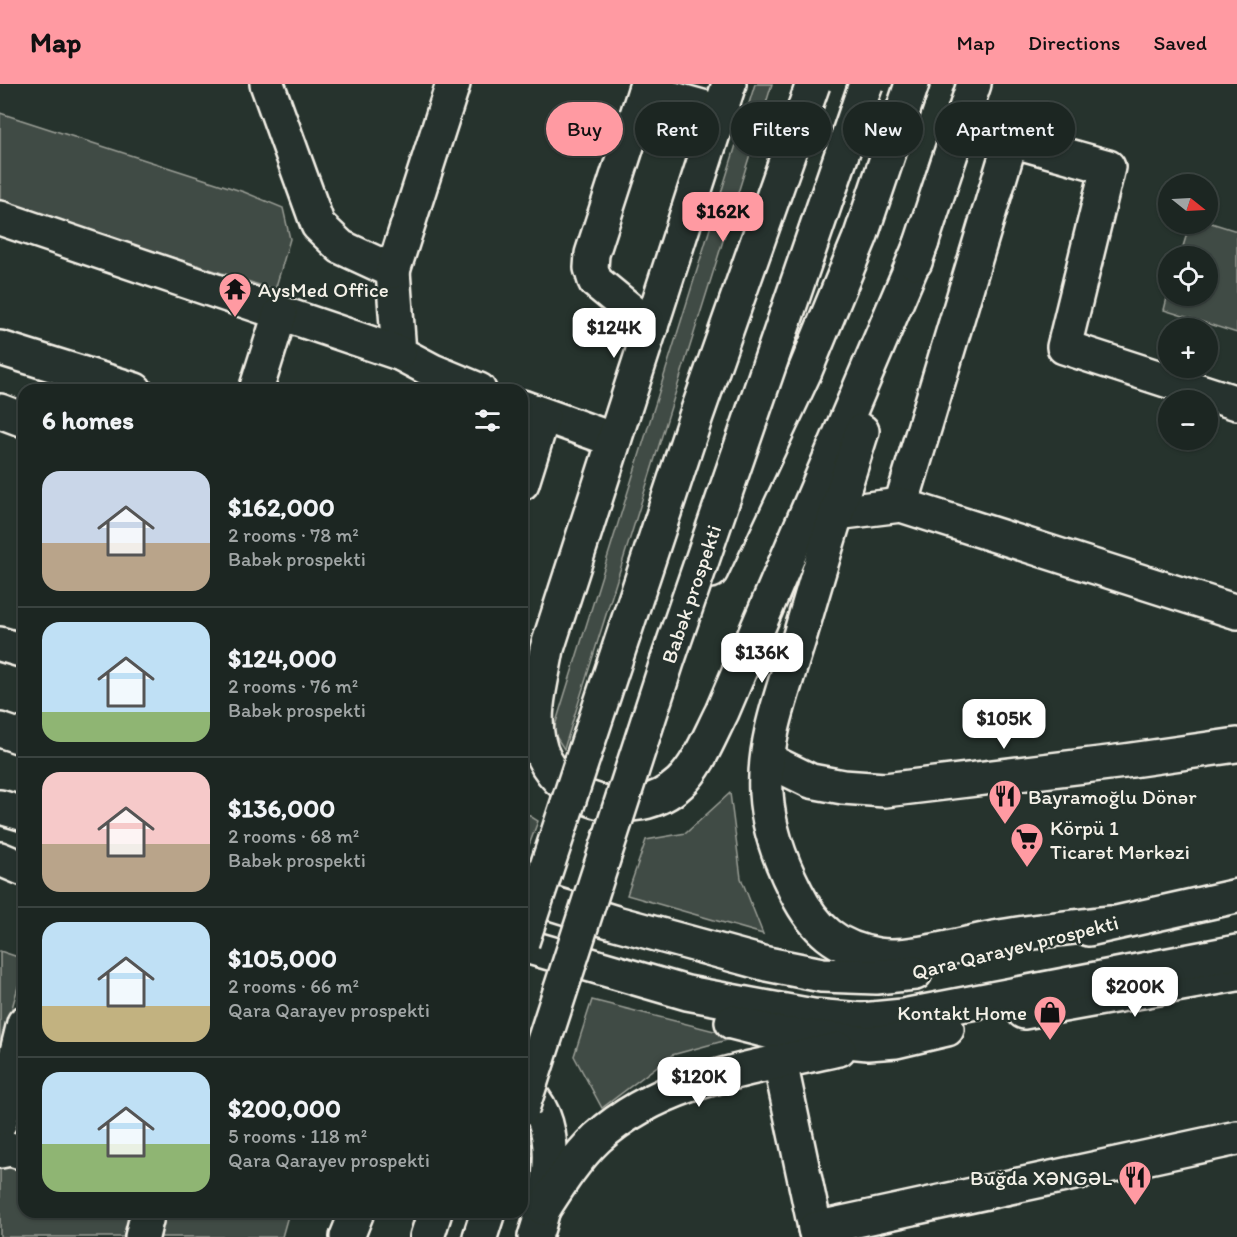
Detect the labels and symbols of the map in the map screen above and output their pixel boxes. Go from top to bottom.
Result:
north arrow [1158,174,1218,234]
pin: $162K [681,192,765,243]
temple icon: AysMed Office [217,271,253,318]
place label: AysMed Office [258,277,389,302]
pin: $124K [572,308,656,359]
street label: Babək prospekti [655,521,726,666]
pin: $136K [720,633,804,684]
pin: $105K [962,699,1046,750]
restaurant icon: Bayramoğlu Dönər [987,778,1023,825]
place label: Bayramoğlu Dönər [1028,784,1197,809]
place label: Körpü 1 Ticarət Mərkəzi [1050,815,1190,864]
supermarket icon: Körpü 1 Ticarət Mərkəzi [1009,821,1045,868]
street label: Qara Qarayev prospekti [909,909,1121,985]
pin: $200K [1093,967,1177,1018]
shop icon: Kontakt Home [1032,994,1068,1041]
place label: Kontakt Home [897,1000,1027,1025]
pin: $120K [657,1057,741,1108]
restaurant icon: Buğda XƏNGƏL [1117,1159,1153,1206]
place label: Buğda XƏNGƏL [970,1165,1112,1190]

